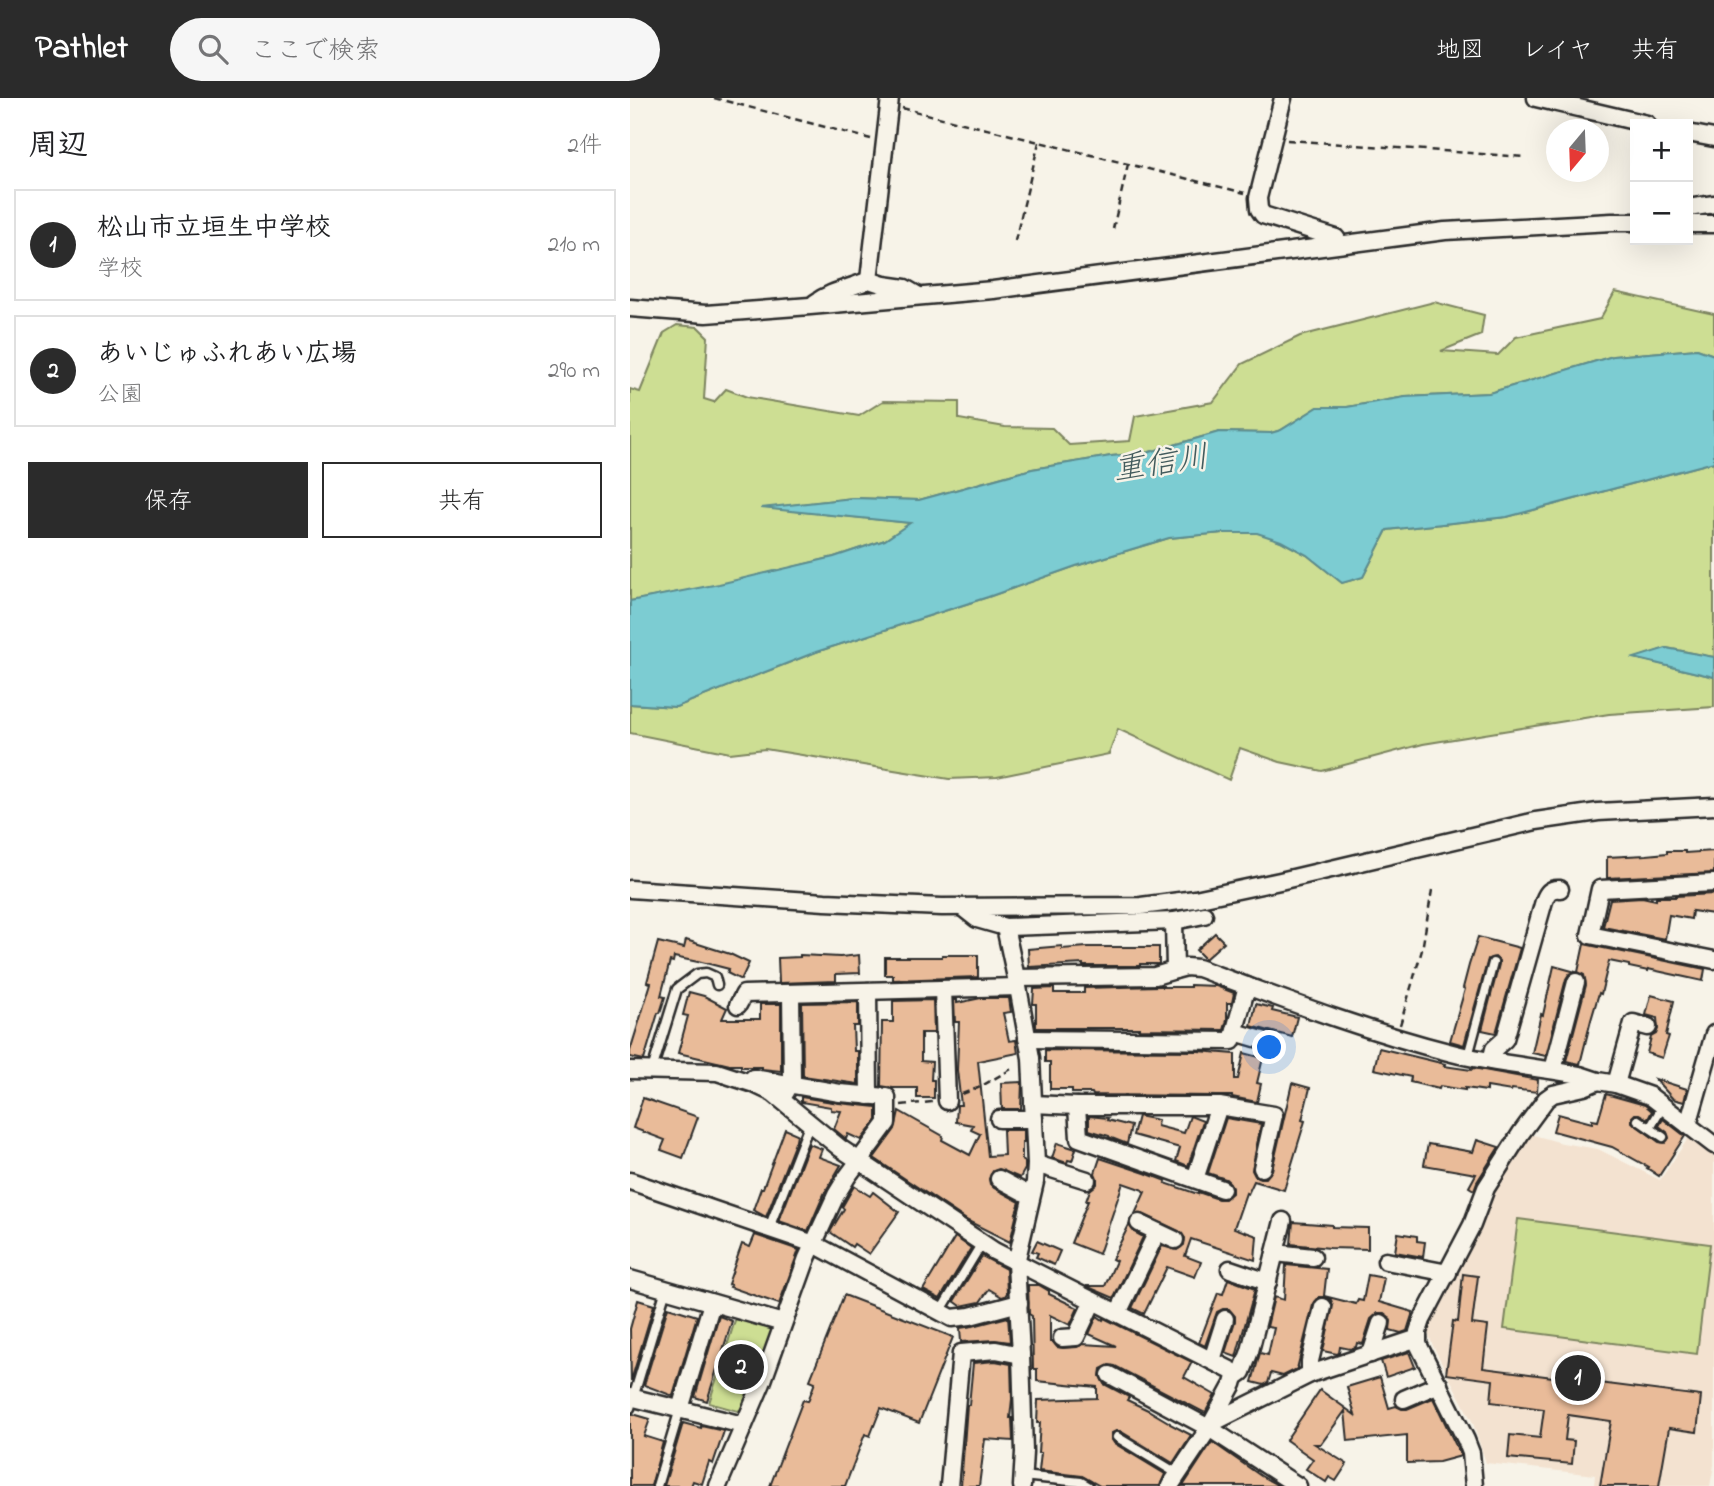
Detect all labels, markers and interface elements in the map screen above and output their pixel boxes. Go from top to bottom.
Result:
search box [170,18,660,81]
text: Pathlet [35,25,128,73]
icon: search [194,30,232,68]
text: ここで検索 [250,33,380,71]
text: 地図 [1436,34,1484,69]
text: レイヤ [1522,34,1593,69]
text: 共有 [1631,34,1679,69]
north arrow [1546,119,1609,182]
map controls [1630,119,1693,245]
button: + [1630,119,1693,182]
text: 周辺 [28,125,88,169]
text: 2件 [568,130,602,163]
button: − [1630,182,1693,245]
text: 松山市立垣生中学校 [97,210,331,248]
text: 1 [49,229,57,262]
text: 210 m [548,229,600,262]
text: 学校 [97,253,143,286]
text: あいじゅふれあい広場 [97,336,357,374]
text: 2 [47,355,59,388]
text: 290 m [548,355,600,388]
text: 公園 [97,379,143,412]
water label: 重信川 [1110,435,1212,495]
button: 保存 [28,462,308,538]
button: 共有 [322,462,602,538]
your location [1252,1030,1286,1064]
pin: 2 [718,1341,764,1393]
pin: 1 [1555,1352,1601,1404]

